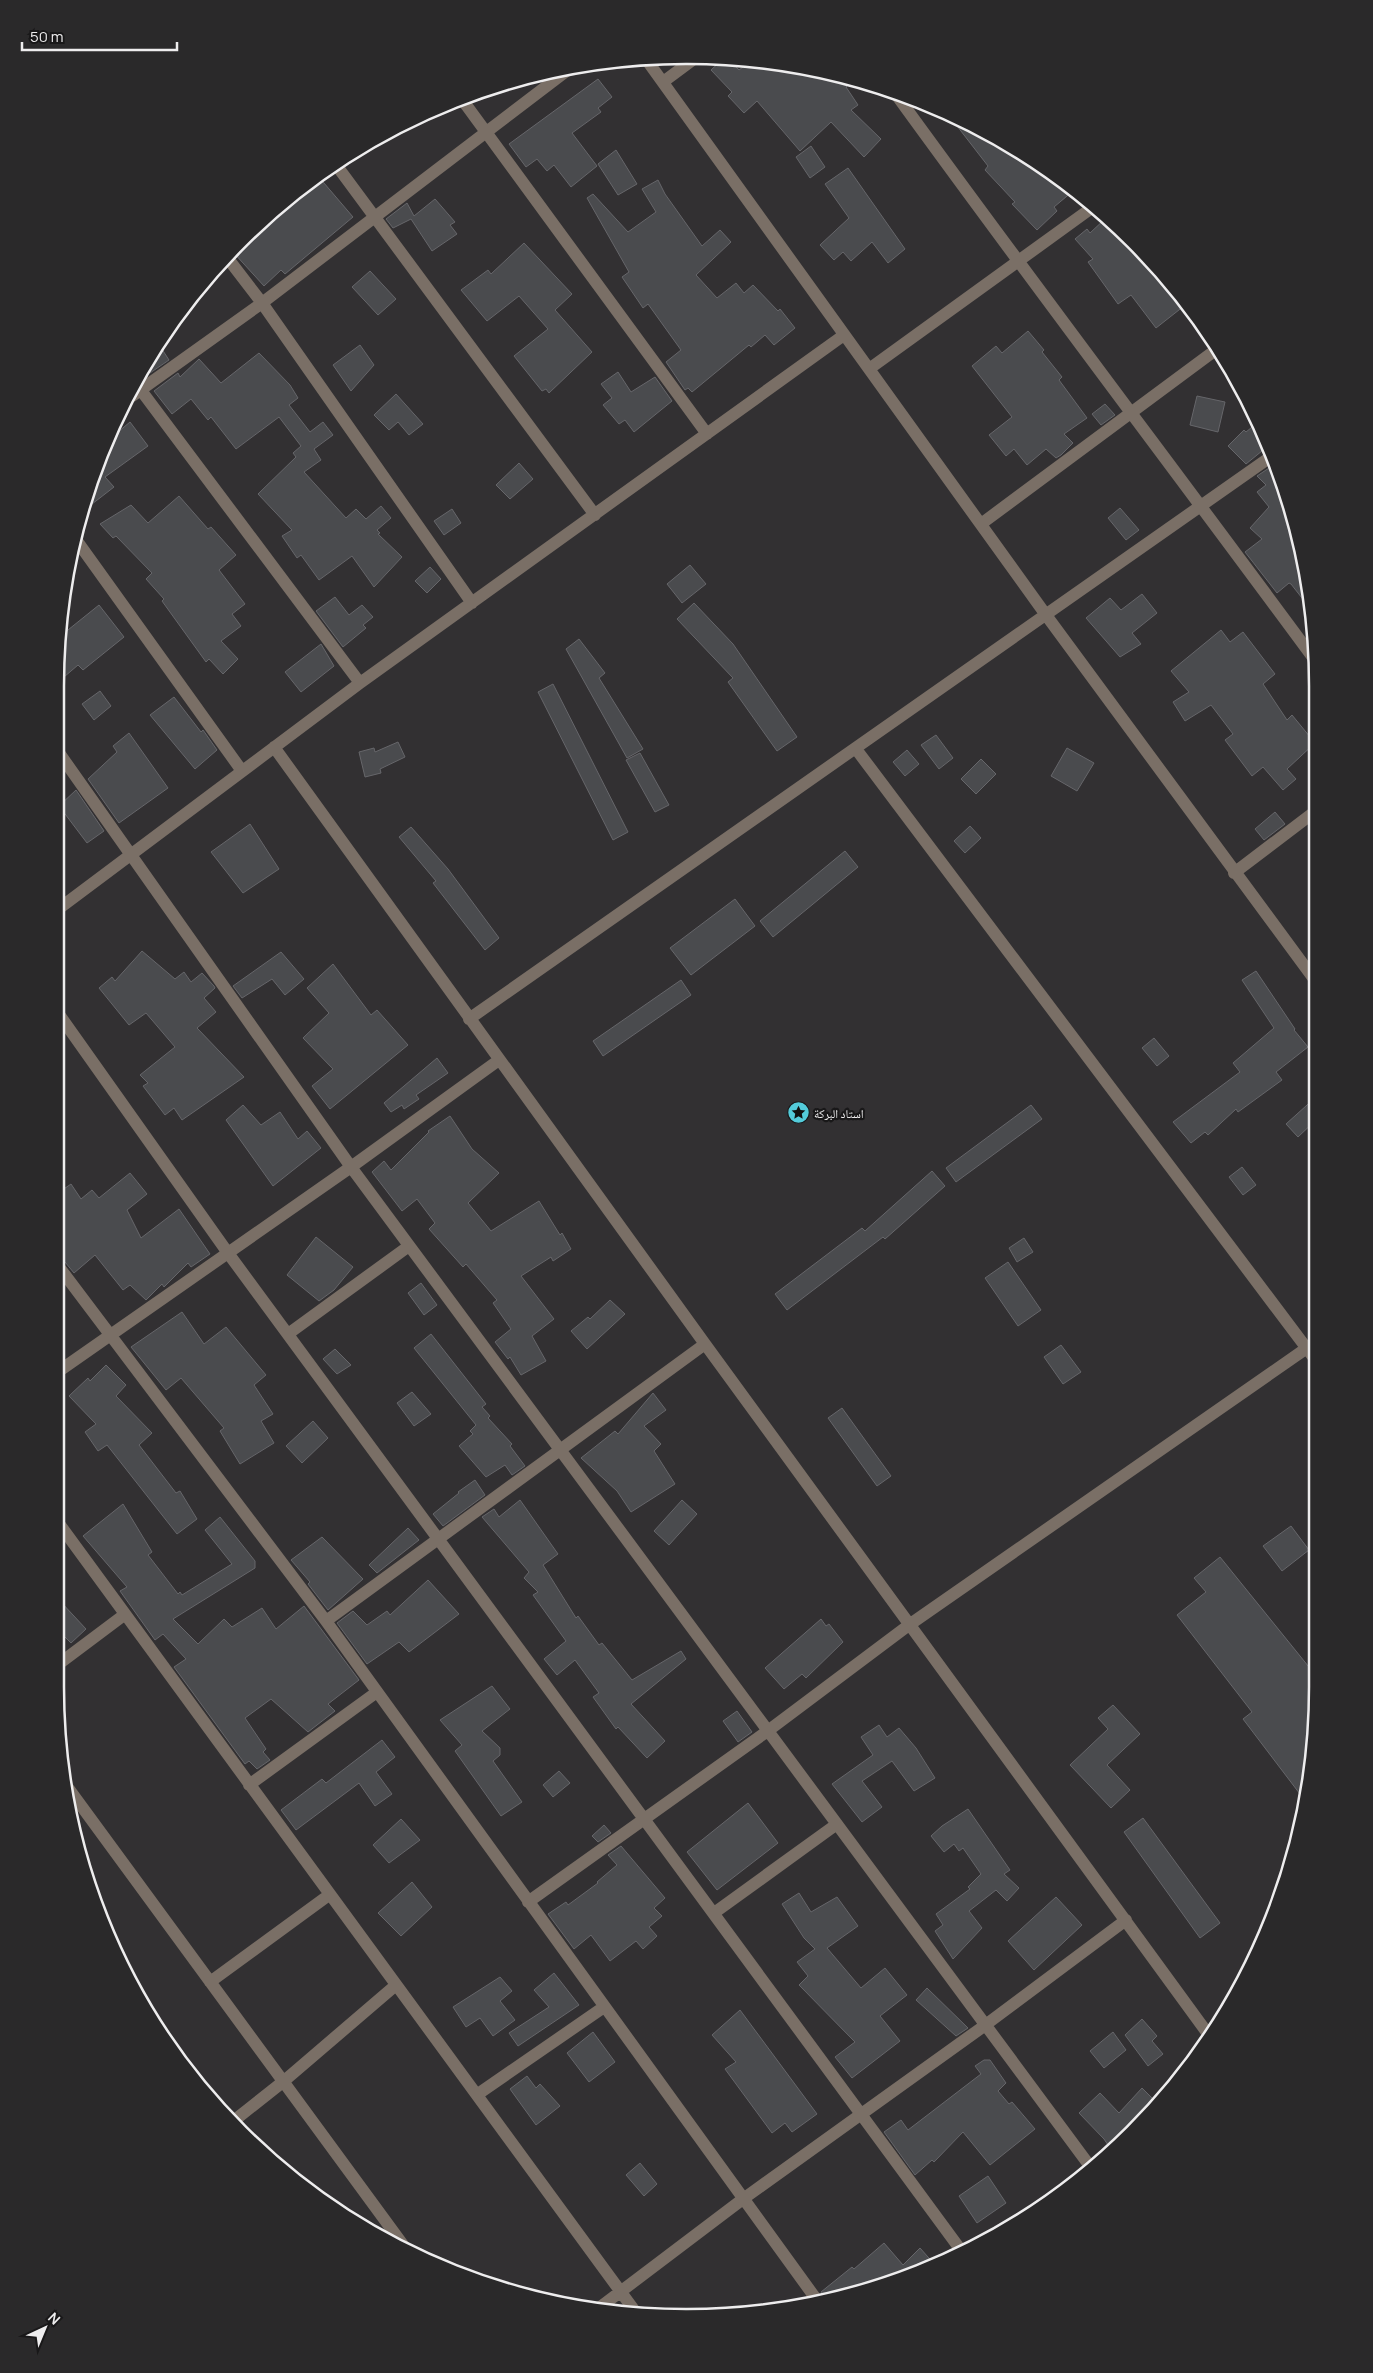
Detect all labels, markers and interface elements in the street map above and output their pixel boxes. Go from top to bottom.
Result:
scale bar [22,20,178,52]
text: 50 m [30,26,64,47]
place icon: استاد البركة [786,1101,810,1125]
place label: استاد البركة [814,1105,864,1122]
north arrow [20,2303,70,2353]
text: N [44,2308,65,2329]

